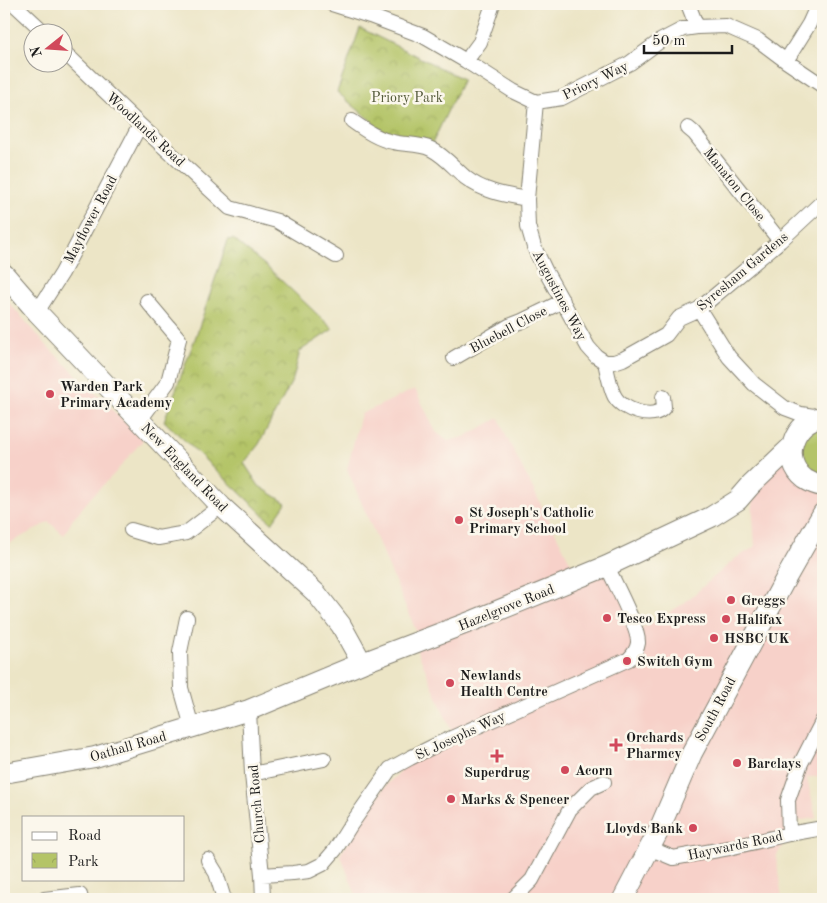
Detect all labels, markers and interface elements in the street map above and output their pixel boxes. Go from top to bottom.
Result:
north arrow [22,22,72,72]
scale bar [644,22,732,54]
text: 50 m [652,34,686,49]
text: N [28,44,45,59]
street label: Priory Way [560,59,631,103]
street label: Woodlands Road [103,90,187,169]
park label: Priory Park [371,91,443,105]
street label: Manaton Close [701,146,768,224]
street label: Mayflower Road [62,173,120,266]
street label: Syresham Gardens [694,230,791,314]
street label: Augustines Way [529,248,589,343]
street label: Bluebell Close [468,304,549,356]
place label: Warden Park Primary Academy [60,380,172,410]
marker: Warden Park Primary Academy [44,388,56,400]
street label: New England Road [138,421,230,515]
place label: St Joseph's Catholic Primary School [469,506,594,536]
marker: St Joseph's Catholic Primary School [453,514,465,526]
street label: Hazelgrove Road [456,582,556,634]
marker: Greggs [725,594,737,606]
place label: Greggs [741,594,785,608]
marker: Tesco Express [601,612,613,624]
place label: Tesco Express [617,612,706,626]
marker: Halifax [720,613,732,625]
place label: Halifax [736,613,782,627]
marker: HSBC UK [708,632,720,644]
place label: HSBC UK [724,632,789,646]
marker: Switch Gym [621,655,633,667]
place label: Switch Gym [637,655,713,669]
place label: Newlands Health Centre [460,669,548,699]
street label: South Road [693,675,739,744]
marker: Newlands Health Centre [444,677,456,689]
street label: St Josephs Way [413,709,508,763]
street label: Oathall Road [88,729,168,765]
place label: Orchards Pharmcy [626,731,683,761]
marker: Orchards Pharmcy [610,739,622,751]
marker: Superdrug [491,750,503,762]
marker: Barclays [731,757,743,769]
place label: Barclays [747,757,801,771]
street label: Church Road [247,764,267,844]
marker: Acorn [559,764,571,776]
place label: Acorn [575,764,613,778]
place label: Superdrug [464,766,530,780]
marker: Marks & Spencer [445,793,457,805]
place label: Marks & Spencer [461,793,569,807]
legend [22,816,185,880]
place label: Lloyds Bank [605,822,683,836]
marker: Lloyds Bank [687,822,699,834]
text: Road [68,829,102,844]
street label: Haywards Road [686,829,784,863]
text: Park [68,855,99,870]

